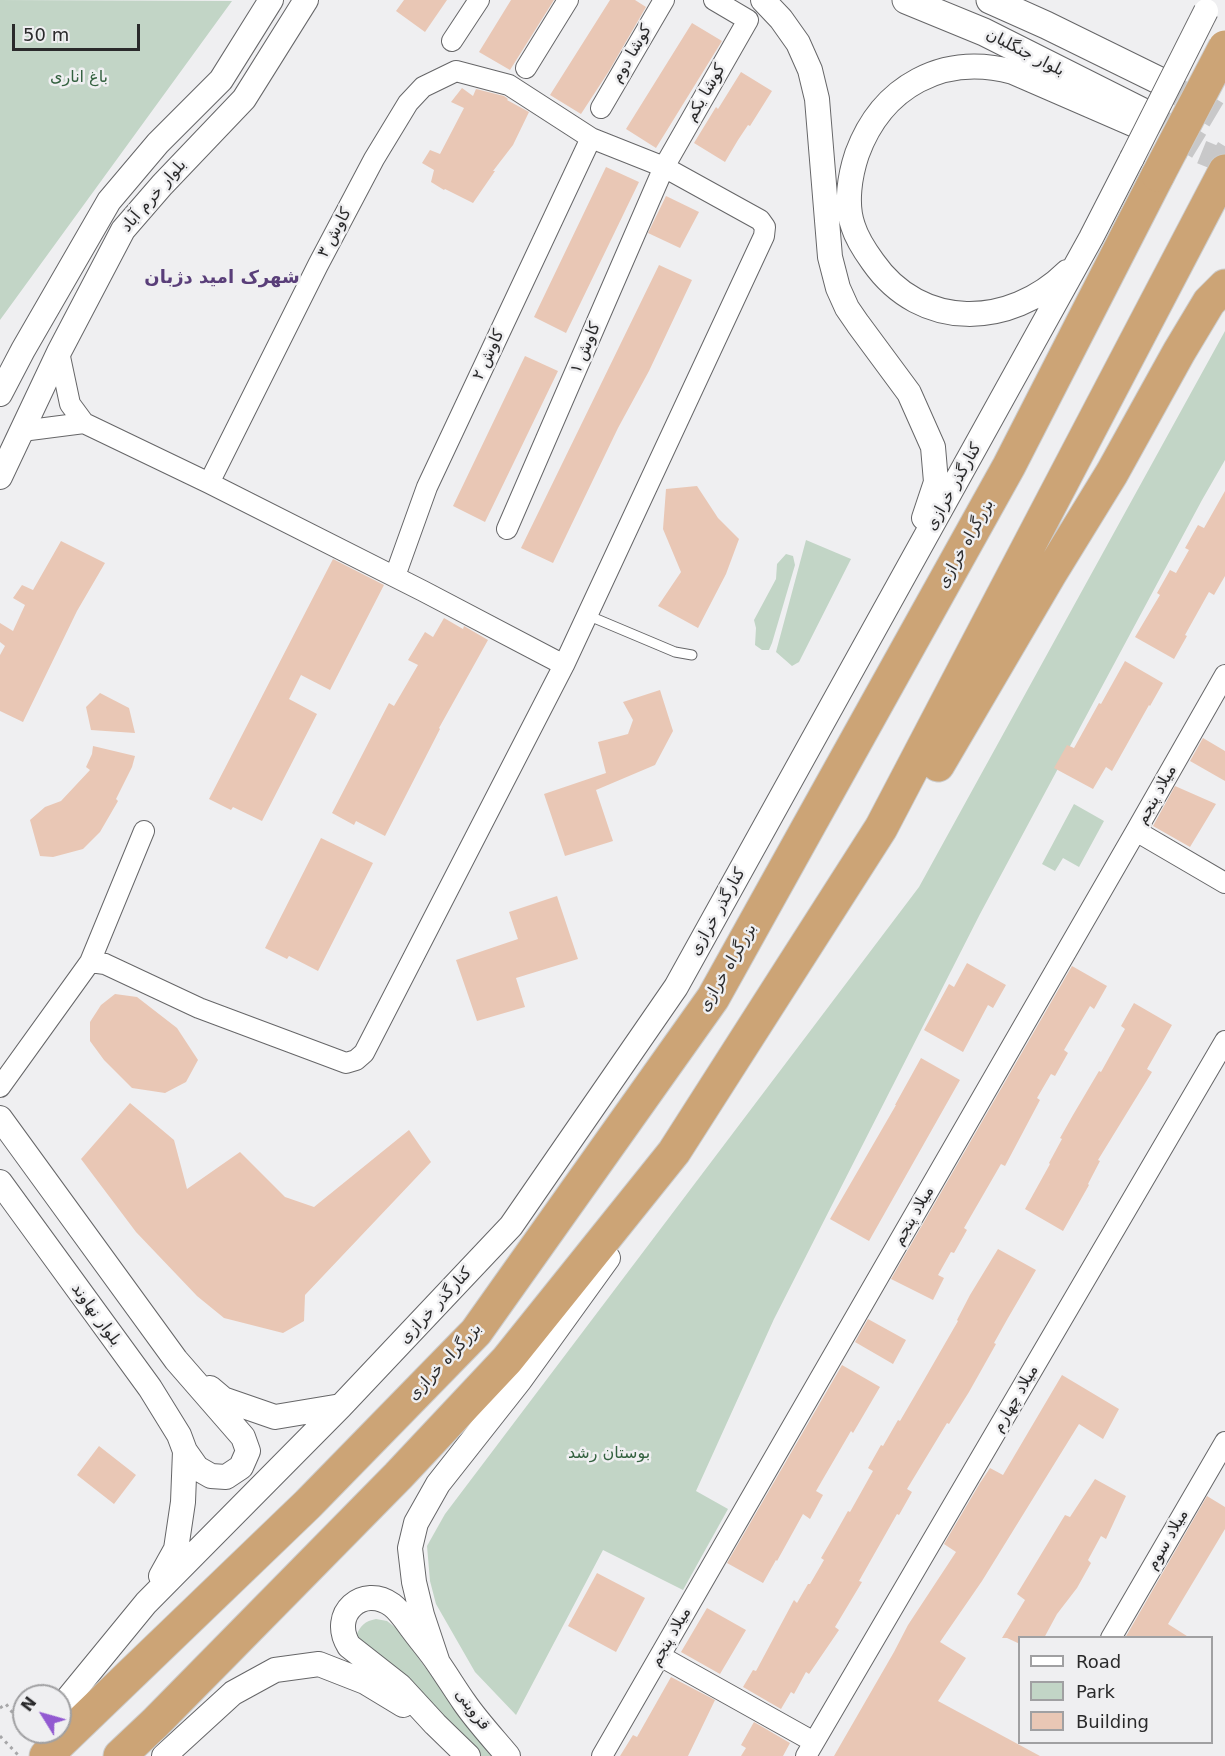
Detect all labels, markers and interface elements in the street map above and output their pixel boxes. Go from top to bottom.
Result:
scale bar [15,12,142,50]
street label: کوشا دوم [608,21,656,87]
text: 50 m [23,24,69,45]
street label: بلوار جنگلبان [983,25,1067,81]
street label: کوشا یکم [682,61,730,125]
park label: باغ اناری [50,68,108,88]
street label: بلوار خرم آباد [117,156,191,236]
street label: کاوش ۳ [314,205,356,261]
district label: شهرک امید دژبان [144,267,300,289]
street label: کاوش ۱ [567,320,605,376]
street label: کاوش ۲ [469,327,509,383]
street label: کنارگذر خرازی [922,440,986,534]
street label: بزرگراه خرازی [934,496,998,592]
street label: میلاد پنجم [1133,762,1181,828]
street label: کنارگذر خرازی [686,865,750,959]
street label: بزرگراه خرازی [695,920,761,1016]
street label: میلاد پنجم [889,1183,939,1249]
street label: کنارگذر خرازی [396,1264,476,1348]
street label: بلوار نهاوند [67,1280,125,1350]
street label: بزرگراه خرازی [404,1319,486,1405]
street label: میلاد چهارم [989,1362,1043,1436]
park label: بوستان رشد [568,1444,650,1464]
street label: میلاد سوم [1143,1506,1193,1574]
street label: میلاد پنجم [646,1604,696,1670]
legend [1018,1636,1213,1744]
text: Road [1076,1651,1121,1672]
text: Park [1076,1681,1115,1702]
north arrow [12,1684,72,1744]
street label: قزوینی [450,1686,494,1734]
text: N [17,1693,40,1715]
text: Building [1076,1711,1149,1732]

